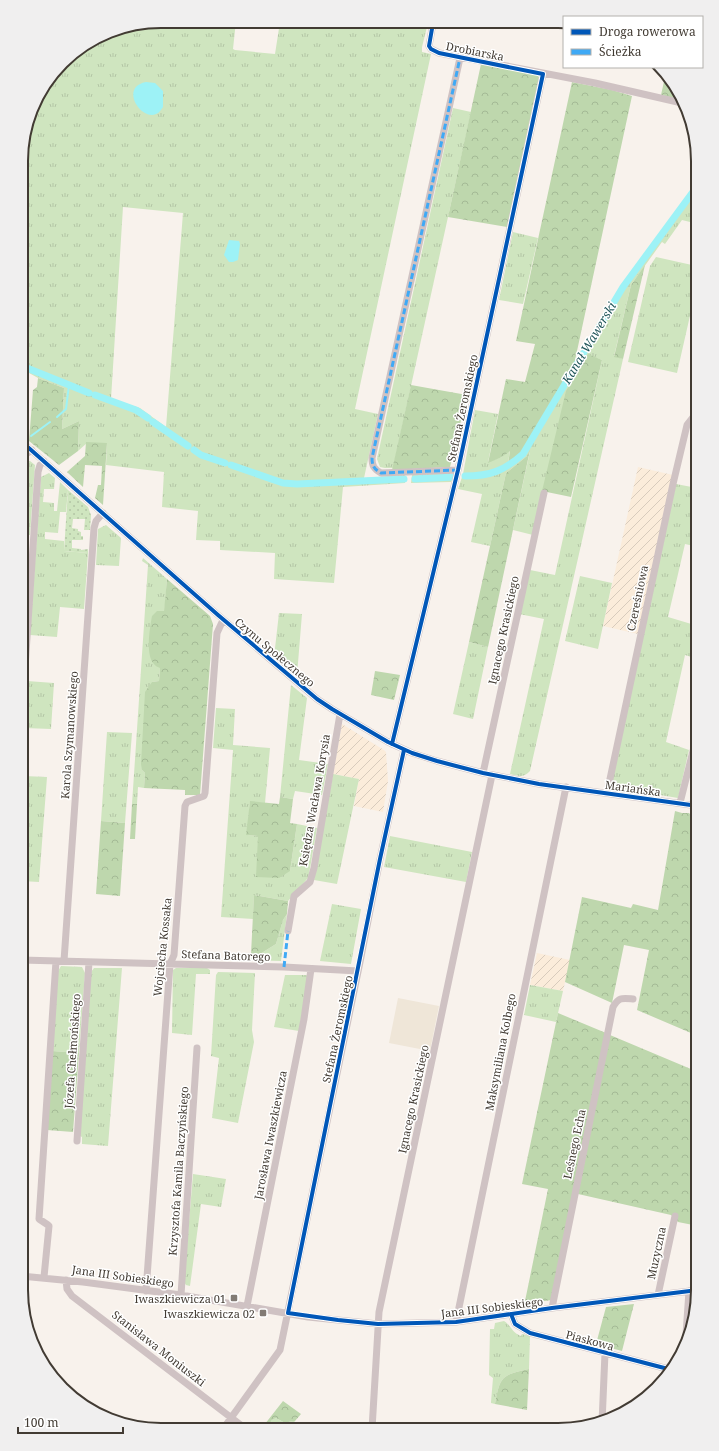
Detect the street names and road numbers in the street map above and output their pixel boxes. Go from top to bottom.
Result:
street label: Drobiarska [445,38,505,64]
street label: Stefana Żeromskiego [443,353,481,463]
street label: Czereśniowa [623,564,651,632]
street label: Ignacego Krasickiego [484,574,522,686]
street label: Czynu Społecznego [232,614,318,690]
street label: Karola Szymanowskiego [57,670,81,800]
street label: Księdza Wacława Korysia [295,733,333,867]
street label: Mariańska [604,777,662,799]
street label: Wojciecha Kossaka [149,897,175,997]
street label: Stefana Batorego [181,946,271,964]
street label: Stefana Żeromskiego [318,974,356,1084]
street label: Maksymiliana Kolbego [481,992,519,1112]
street label: Józefa Chełmońskiego [60,993,83,1110]
street label: Ignacego Krasickiego [394,1043,432,1155]
street label: Jarosława Iwaszkiewicza [250,1069,290,1202]
street label: Krzysztofa Kamila Baczyńskiego [165,1086,191,1256]
street label: Leśnego Echa [559,1108,589,1180]
street label: Muzyczna [643,1225,669,1281]
street label: Jana III Sobieskiego [70,1261,175,1291]
street label: Jana III Sobieskiego [439,1293,544,1321]
street label: Stanisława Moniuszki [109,1307,209,1390]
street label: Piaskowa [564,1326,616,1354]

